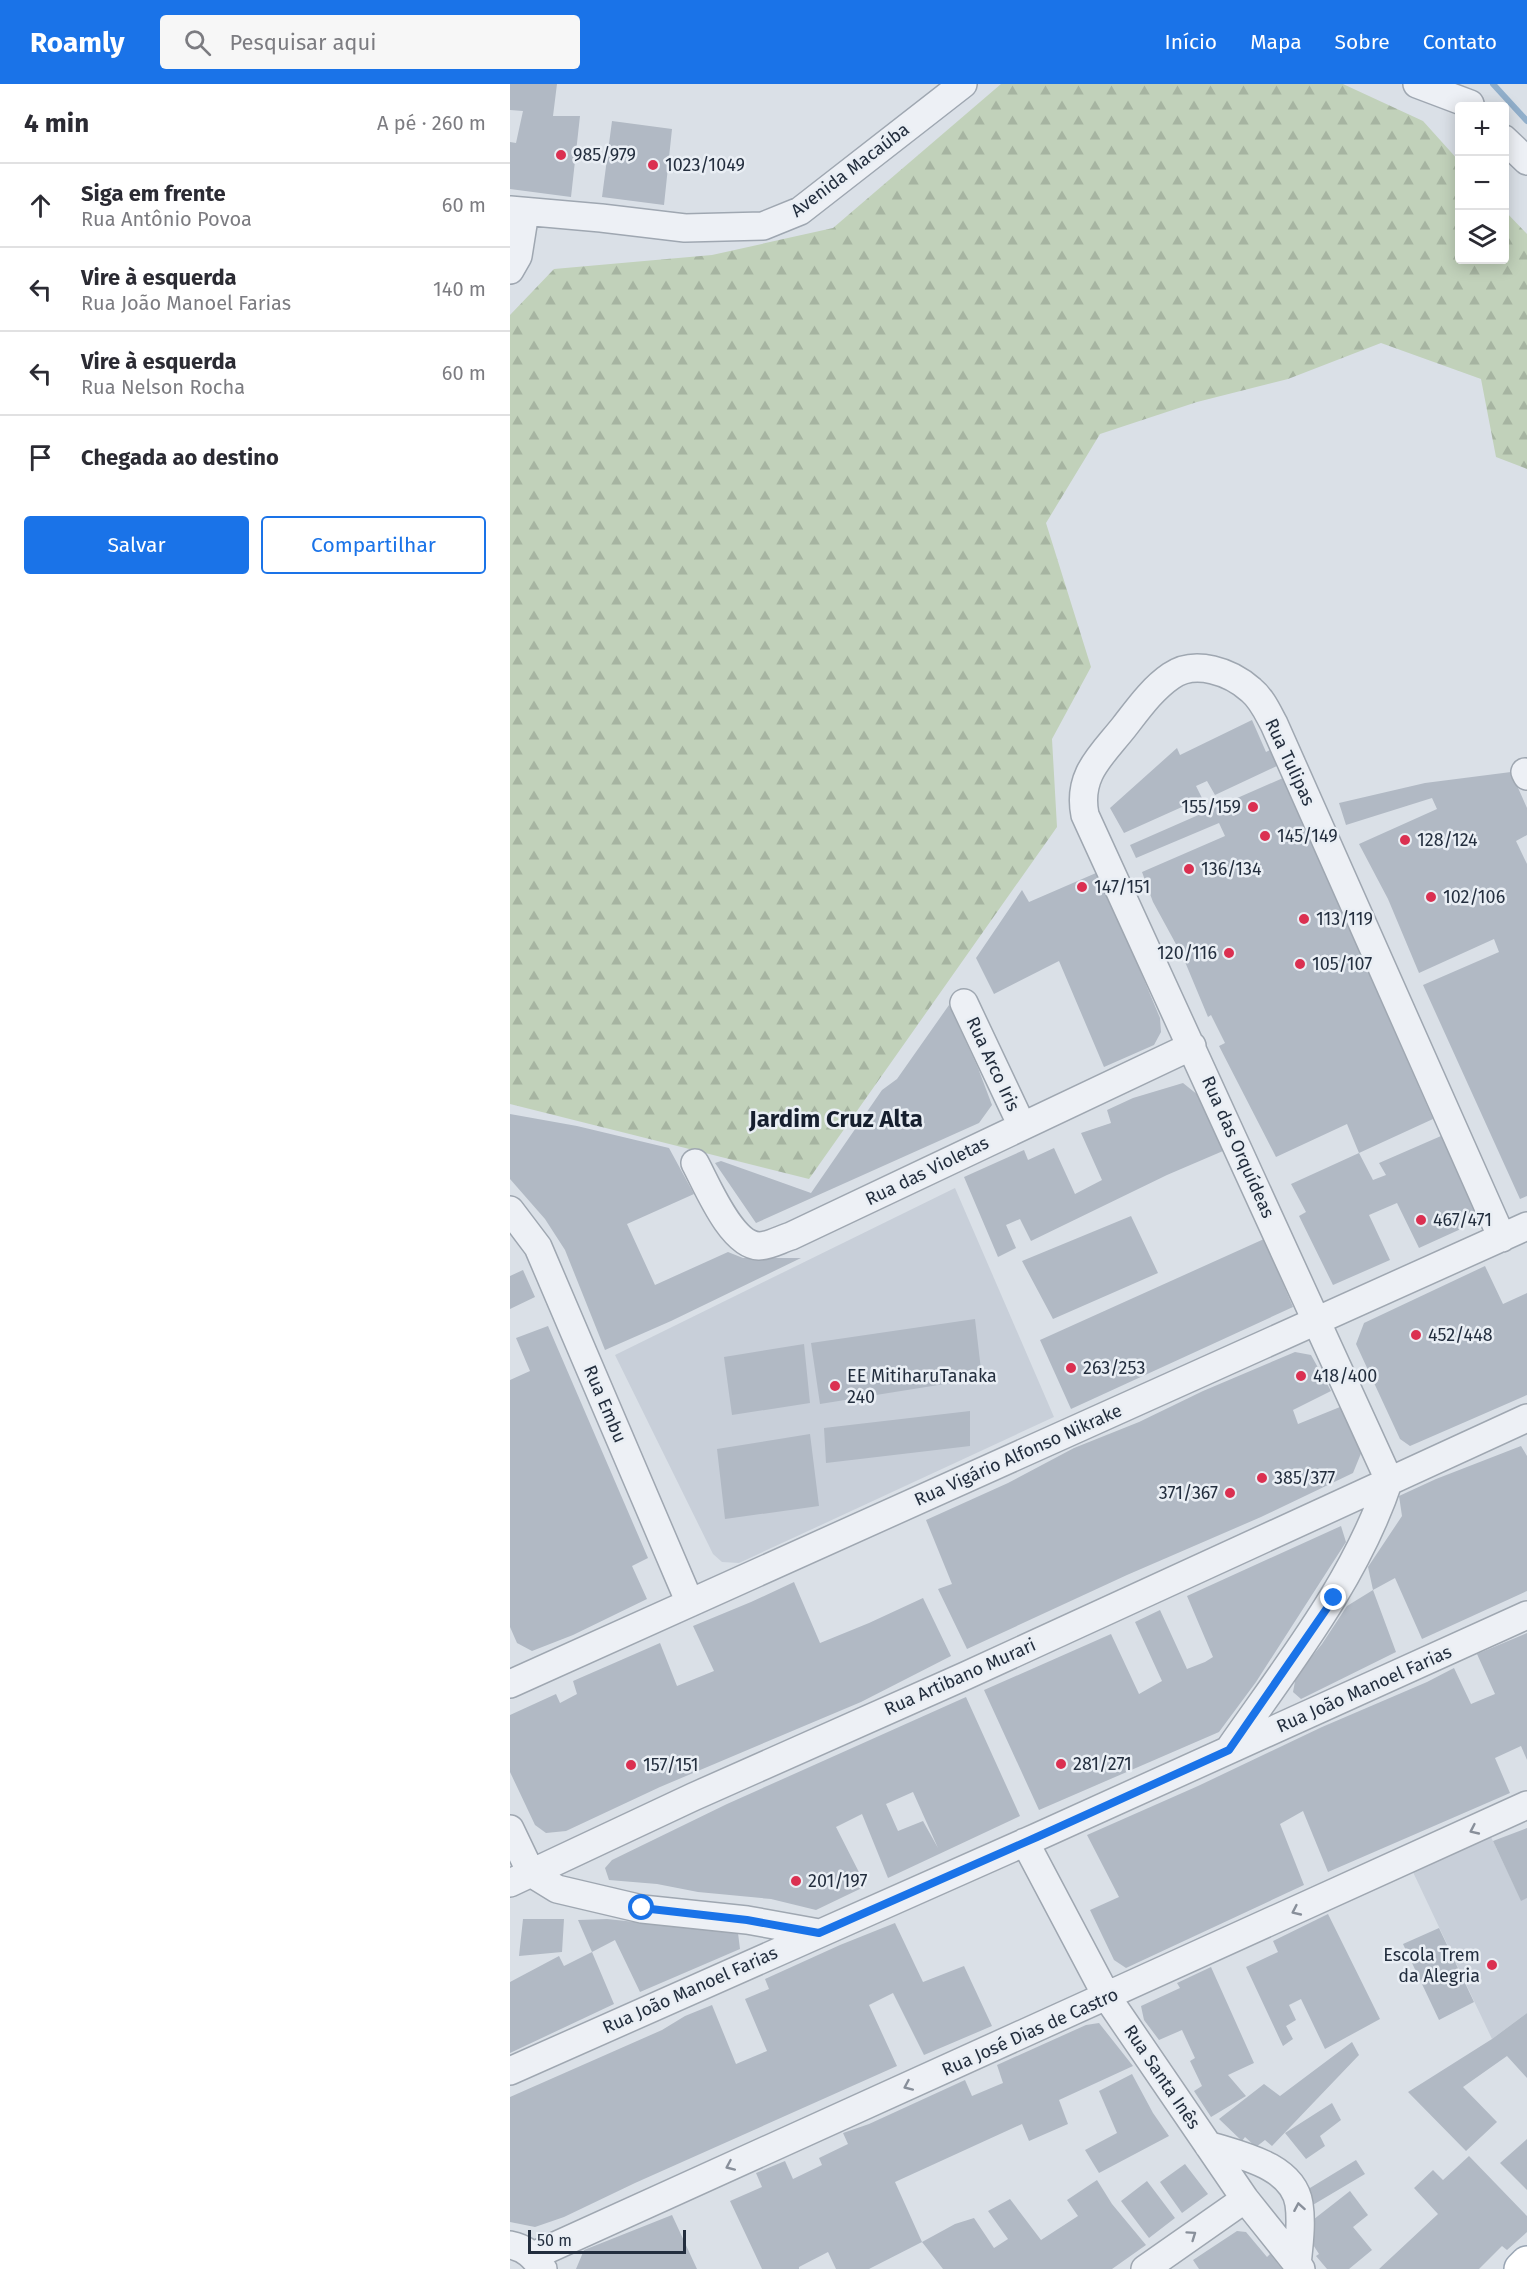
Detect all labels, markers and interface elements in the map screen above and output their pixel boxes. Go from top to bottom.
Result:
search box [160,15,580,69]
text: Roamly [30,26,124,59]
icon: search [181,26,214,59]
text: Pesquisar aqui [229,29,377,56]
text: Início [1164,29,1217,55]
text: Mapa [1250,29,1302,55]
text: Sobre [1335,29,1390,55]
text: Contato [1423,29,1497,55]
map controls [1455,102,1509,264]
button: + [1455,102,1509,156]
text: 4 min [24,108,89,139]
text: A pé · 260 m [377,111,486,135]
street label: Avenida Macaúba [786,118,914,222]
place label: 985/979 [573,144,636,166]
marker: 985/979 [554,148,568,162]
place label: 1023/1049 [665,154,745,176]
button: − [1455,156,1509,210]
marker: 1023/1049 [646,158,660,172]
text: Siga em frente [81,180,226,207]
icon: ahead [24,189,57,222]
text: 60 m [442,193,486,217]
text: Rua Antônio Povoa [81,207,252,231]
button: layers [1455,210,1509,264]
text: Vire à esquerda [81,264,237,291]
icon: left [24,273,57,306]
text: 140 m [433,277,486,301]
text: Rua João Manoel Farias [81,291,291,315]
text: Vire à esquerda [81,348,237,375]
icon: left [24,357,57,390]
text: 60 m [442,361,486,385]
text: Rua Nelson Rocha [81,375,245,399]
icon: arrive [24,441,57,474]
text: Chegada ao destino [81,444,279,471]
button: Salvar [24,516,249,574]
button: Compartilhar [261,516,486,574]
street label: Rua Tulipas [1260,715,1320,809]
place label: 155/159 [1181,796,1241,818]
marker: 155/159 [1246,800,1260,814]
place label: 145/149 [1277,825,1338,847]
marker: 145/149 [1258,829,1272,843]
place label: 128/124 [1417,829,1478,851]
marker: 128/124 [1398,833,1412,847]
place label: 136/134 [1201,858,1262,880]
marker: 136/134 [1182,862,1196,876]
place label: 147/151 [1094,876,1150,898]
marker: 147/151 [1075,880,1089,894]
place label: 102/106 [1443,886,1505,908]
marker: 102/106 [1424,890,1438,904]
place label: 113/119 [1316,908,1373,930]
marker: 113/119 [1297,912,1311,926]
place label: 120/116 [1157,942,1217,964]
marker: 120/116 [1222,946,1236,960]
place label: 105/107 [1312,953,1372,975]
marker: 105/107 [1293,957,1307,971]
street label: Rua Arco Iris [961,1013,1025,1115]
street label: Rua das Orquídeas [1197,1073,1279,1221]
district label: Jardim Cruz Alta [748,1105,923,1133]
street label: Rua das Violetas [862,1132,992,1210]
place label: 467/471 [1433,1209,1492,1231]
marker: 467/471 [1414,1213,1428,1227]
place label: 452/448 [1428,1324,1493,1346]
marker: 452/448 [1409,1328,1423,1342]
place label: 263/253 [1083,1357,1145,1379]
marker: 263/253 [1064,1361,1078,1375]
street label: Rua Embu [579,1362,631,1446]
place label: EE MitiharuTanaka 240 [847,1365,997,1408]
place label: 418/400 [1313,1365,1377,1387]
marker: 418/400 [1294,1369,1308,1383]
marker: EE MitiharuTanaka 240 [828,1379,842,1393]
street label: Rua Vigário Alfonso Nikrake [911,1399,1125,1511]
place label: 385/377 [1274,1467,1335,1489]
marker: 385/377 [1255,1471,1269,1485]
place label: 371/367 [1159,1482,1218,1504]
marker: 371/367 [1223,1486,1237,1500]
route end [1320,1584,1346,1610]
street label: Rua Artibano Murari [881,1634,1039,1720]
street label: Rua João Manoel Farias [1273,1640,1455,1738]
place label: 281/271 [1073,1753,1132,1775]
place label: 157/151 [643,1754,699,1776]
marker: 281/271 [1054,1757,1068,1771]
marker: 157/151 [624,1758,638,1772]
one-way arrow [1469,1822,1480,1834]
place label: 201/197 [808,1870,868,1892]
marker: 201/197 [789,1874,803,1888]
route start [628,1894,654,1920]
one-way arrow [1292,1903,1303,1915]
street label: Rua João Manoel Farias [599,1941,781,2039]
place label: Escola Trem da Alegria [1383,1944,1480,1987]
marker: Escola Trem da Alegria [1485,1958,1499,1972]
street label: Rua José Dias de Castro [938,1983,1122,2081]
street label: Rua Santa Inês [1119,2021,1205,2133]
one-way arrow [904,2079,915,2091]
one-way arrow [726,2159,737,2171]
one-way arrow [1293,2202,1305,2211]
scale bar [528,2227,686,2254]
text: 50 m [537,2231,572,2250]
one-way arrow [1186,2231,1197,2242]

